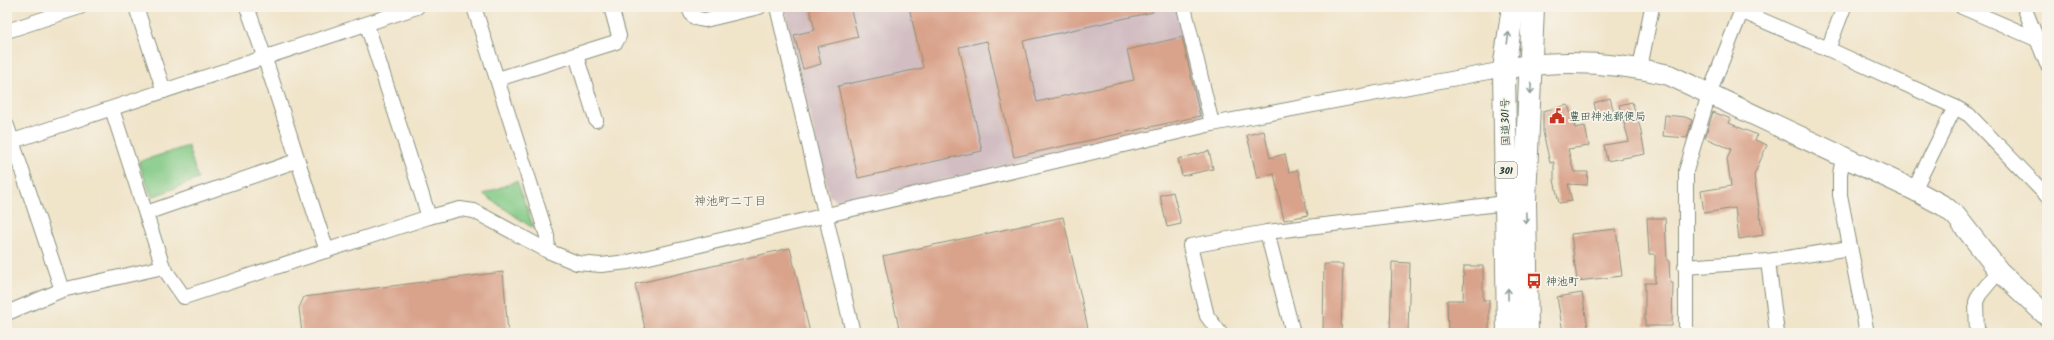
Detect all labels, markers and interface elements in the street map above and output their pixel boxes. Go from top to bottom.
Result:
one-way arrow [1504,32,1512,45]
one-way arrow [1527,81,1535,94]
street label: 国道301号 [1497,98,1515,146]
public building icon: 豊田神池郵便局 [1548,107,1566,125]
place label: 豊田神池郵便局 [1569,108,1646,126]
road number: 301 [1495,162,1517,178]
district label: 神池町二丁目 [694,192,766,211]
one-way arrow [1522,211,1529,224]
bus stop icon: 神池町 [1525,272,1543,290]
place label: 神池町 [1546,273,1579,291]
one-way arrow [1504,288,1512,301]

